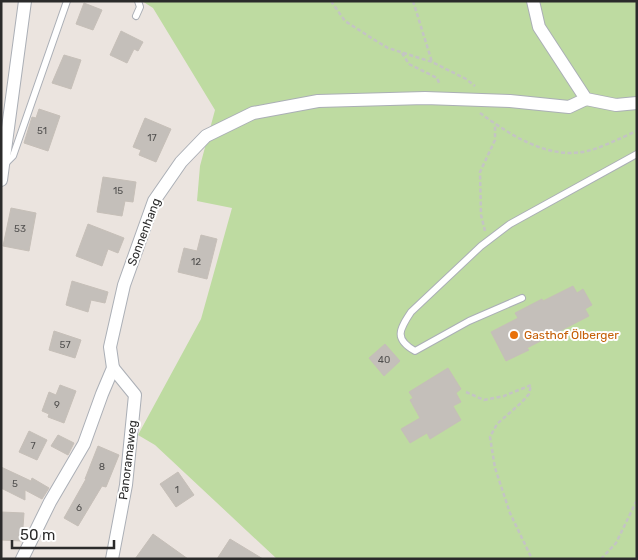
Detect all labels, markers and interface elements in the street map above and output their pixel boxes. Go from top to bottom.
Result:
house number: 51 [37,125,47,137]
house number: 17 [147,132,157,144]
house number: 15 [113,185,123,197]
street label: Sonnenhang [125,196,163,268]
house number: 53 [14,223,26,235]
house number: 12 [191,256,201,268]
place label: Gasthof Ölberger [524,328,619,342]
marker: Gasthof Ölberger [508,329,520,341]
house number: 57 [59,339,71,351]
house number: 40 [378,354,390,366]
house number: 9 [54,399,60,411]
street label: Panoramaweg [116,419,140,501]
house number: 7 [30,440,36,452]
house number: 8 [99,461,105,473]
house number: 5 [12,478,18,490]
house number: 1 [175,484,179,496]
house number: 6 [76,502,82,514]
scale bar [12,518,115,550]
text: 50 m [20,526,55,544]

